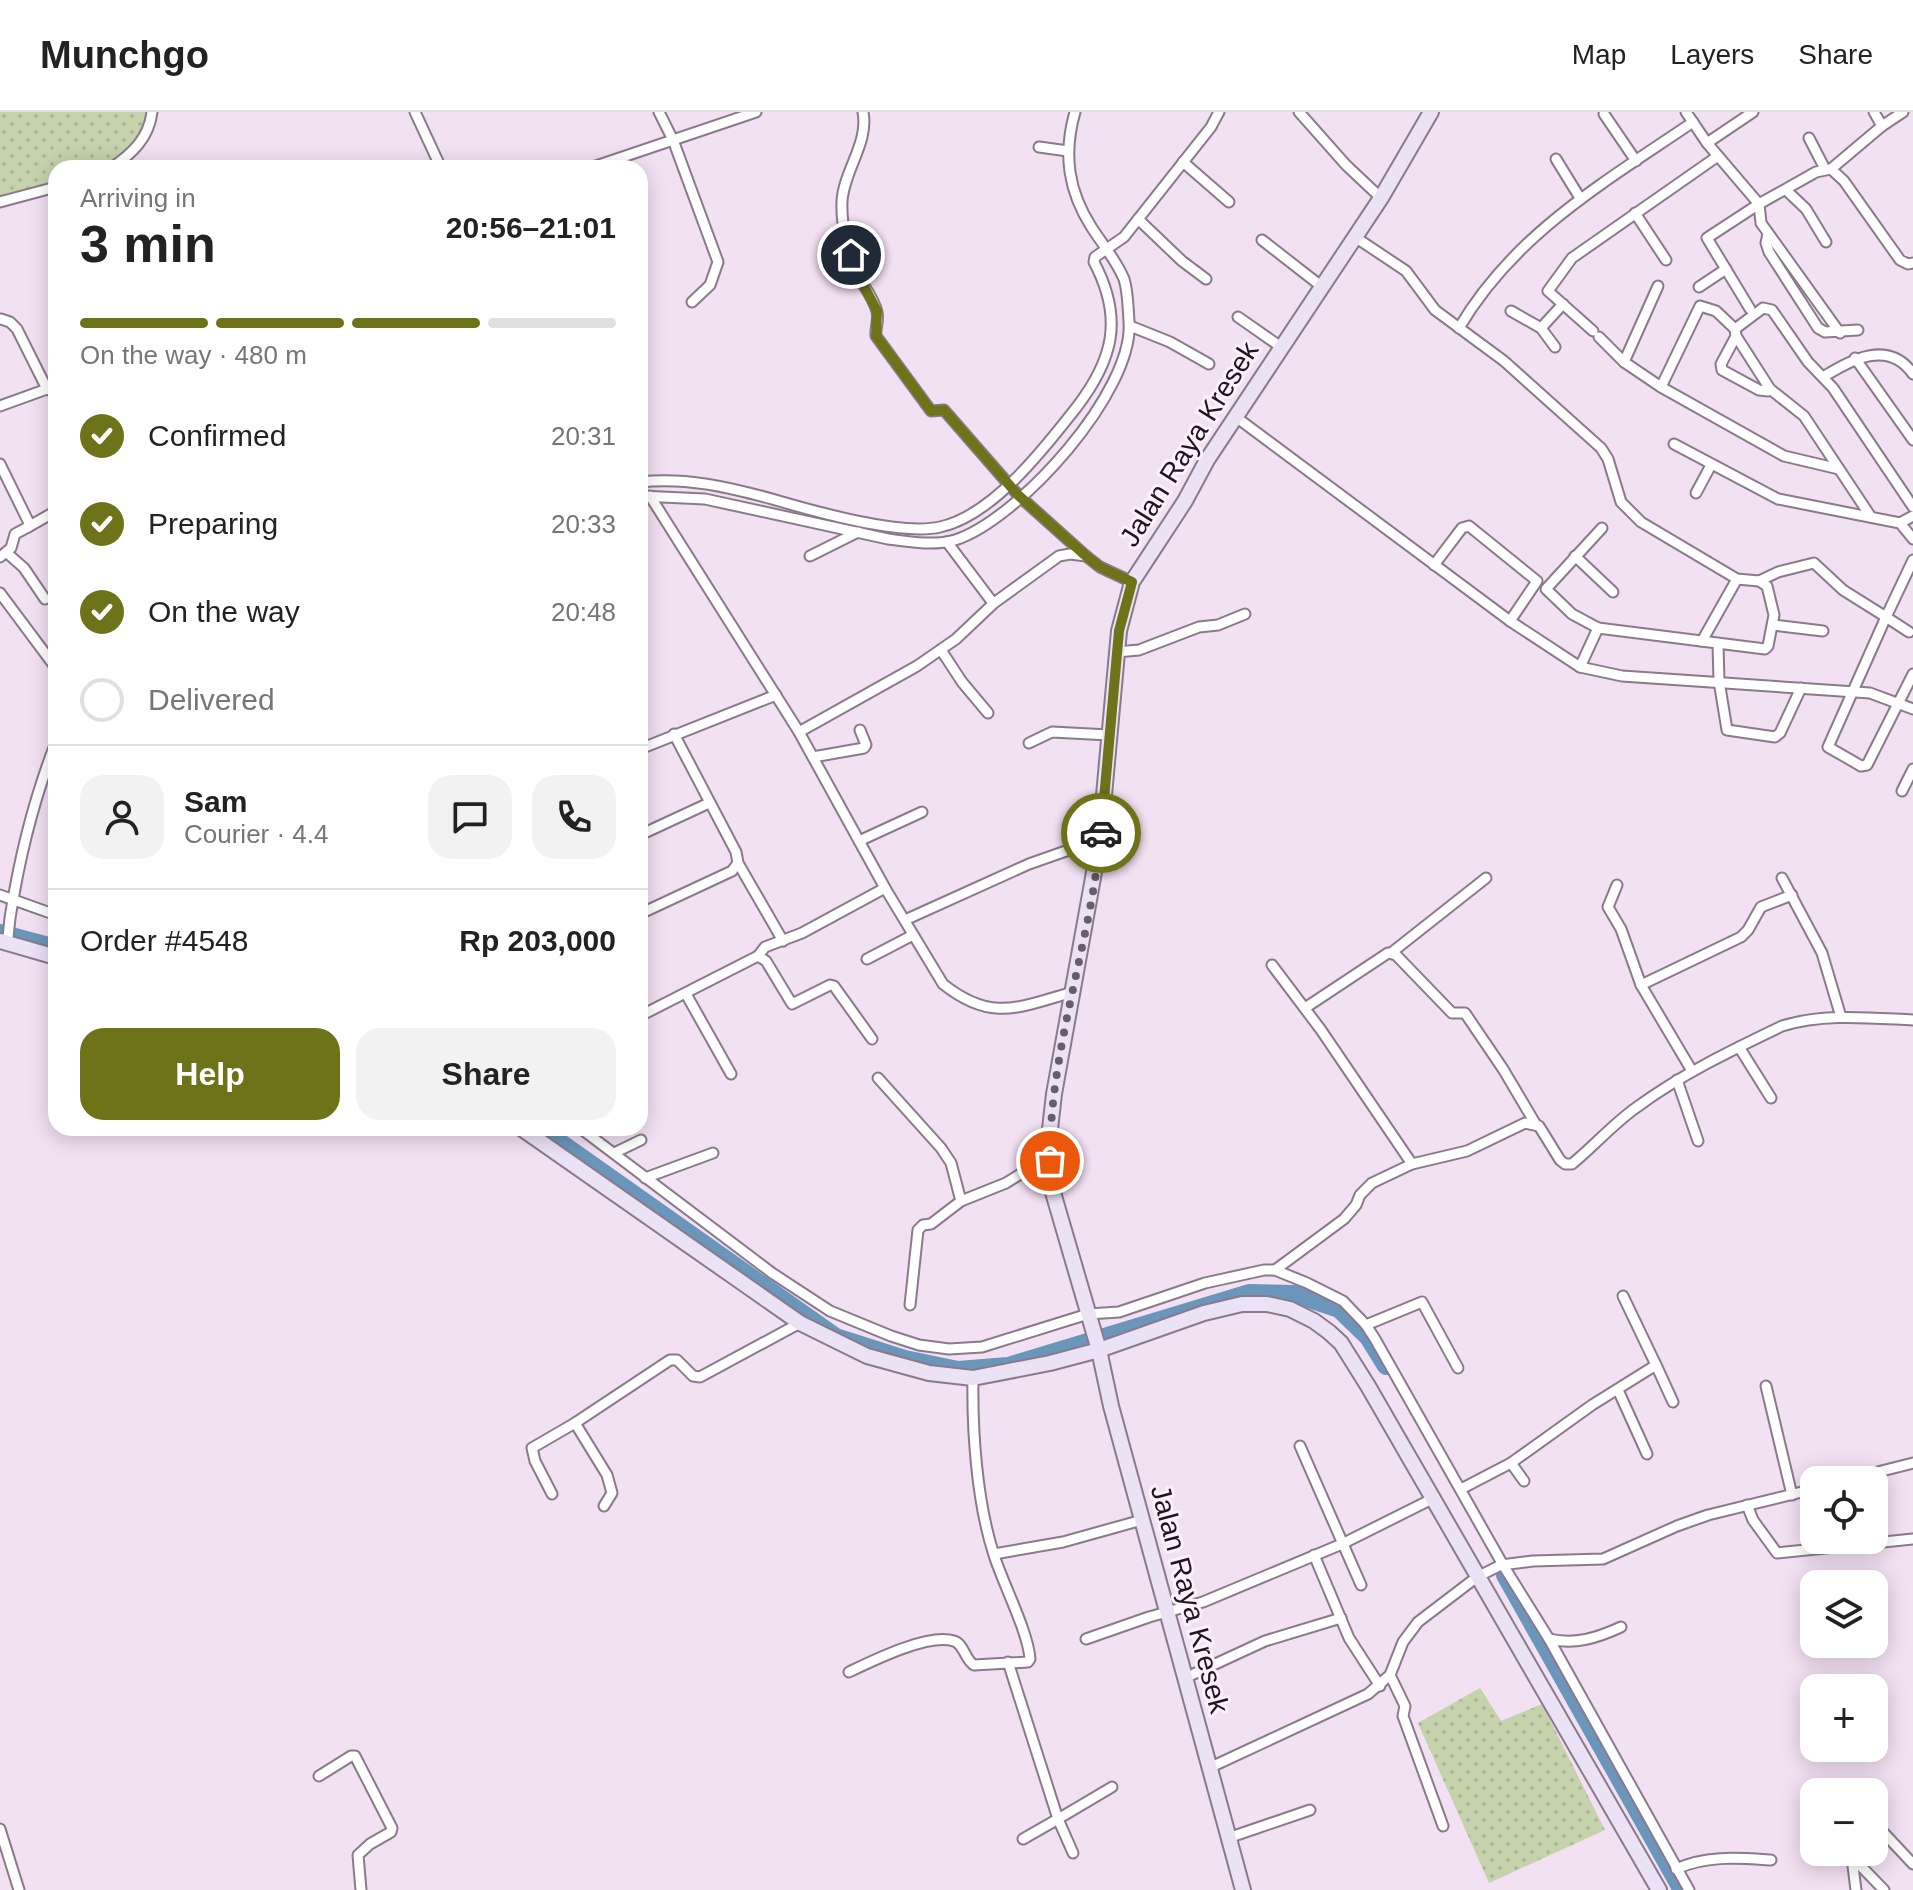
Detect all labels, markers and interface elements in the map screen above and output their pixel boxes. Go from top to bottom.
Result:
text: Munchgo [40,34,209,76]
text: Map [1572,39,1626,70]
text: Layers [1670,39,1754,70]
text: Share [1798,39,1873,70]
text: Arriving in [80,183,196,213]
text: 20:56–21:01 [446,211,616,244]
text: 3 min [80,215,216,273]
pin [817,221,885,289]
icon: home [829,233,873,277]
street label: Jalan Raya Kresek [1114,335,1265,552]
text: On the way · 480 m [80,340,307,370]
icon: check [80,414,124,458]
text: Confirmed [148,419,286,452]
text: 20:31 [551,421,616,451]
icon: check [80,502,124,546]
text: Preparing [148,507,278,540]
text: 20:33 [551,509,616,539]
icon: check [80,590,124,634]
text: On the way [148,595,300,628]
text: 20:48 [551,597,616,627]
text: Delivered [148,683,275,716]
button: person [80,775,164,859]
button: chat [428,775,512,859]
button: phone [532,775,616,859]
text: Sam [184,785,247,818]
courier [1061,793,1141,873]
icon: car [1079,811,1123,855]
text: Courier · 4.4 [184,819,329,849]
text: Order #4548 [80,924,248,957]
text: Rp 203,000 [459,924,616,957]
button: Help [80,1028,340,1120]
button: Share [356,1028,616,1120]
pin [1016,1127,1084,1195]
icon: bag [1028,1139,1072,1183]
map controls [1800,1466,1888,1866]
button: locate [1800,1466,1888,1554]
street label: Jalan Raya Kresek [1145,1481,1236,1717]
button: layers [1800,1570,1888,1658]
button: + [1800,1674,1888,1762]
button: − [1800,1778,1888,1866]

